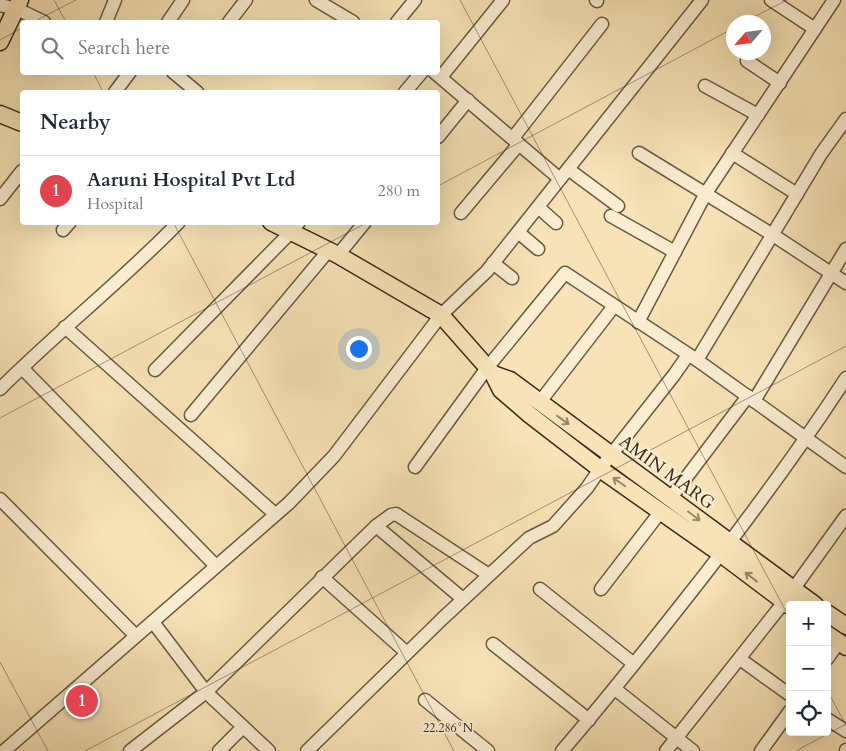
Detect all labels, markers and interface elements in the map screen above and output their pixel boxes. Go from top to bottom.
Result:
north arrow [726,15,771,60]
search box [20,20,440,75]
icon: search [38,34,66,62]
text: Search here [78,35,170,61]
text: Nearby [40,108,111,137]
text: Aaruni Hospital Pvt Ltd [87,167,295,193]
text: 1 [52,180,60,202]
text: 280 m [378,180,420,202]
text: Hospital [87,193,143,215]
your location [346,336,372,362]
one-way arrow [556,415,570,425]
street label: AMIN MARG [614,429,720,516]
one-way arrow [612,477,626,487]
one-way arrow [687,511,701,521]
one-way arrow [745,571,758,582]
map controls [786,601,831,736]
button: + [786,601,831,646]
button: − [786,646,831,691]
pin: 1 [66,682,98,720]
button: locate [786,691,831,736]
text: 22.286°N [423,720,474,736]

